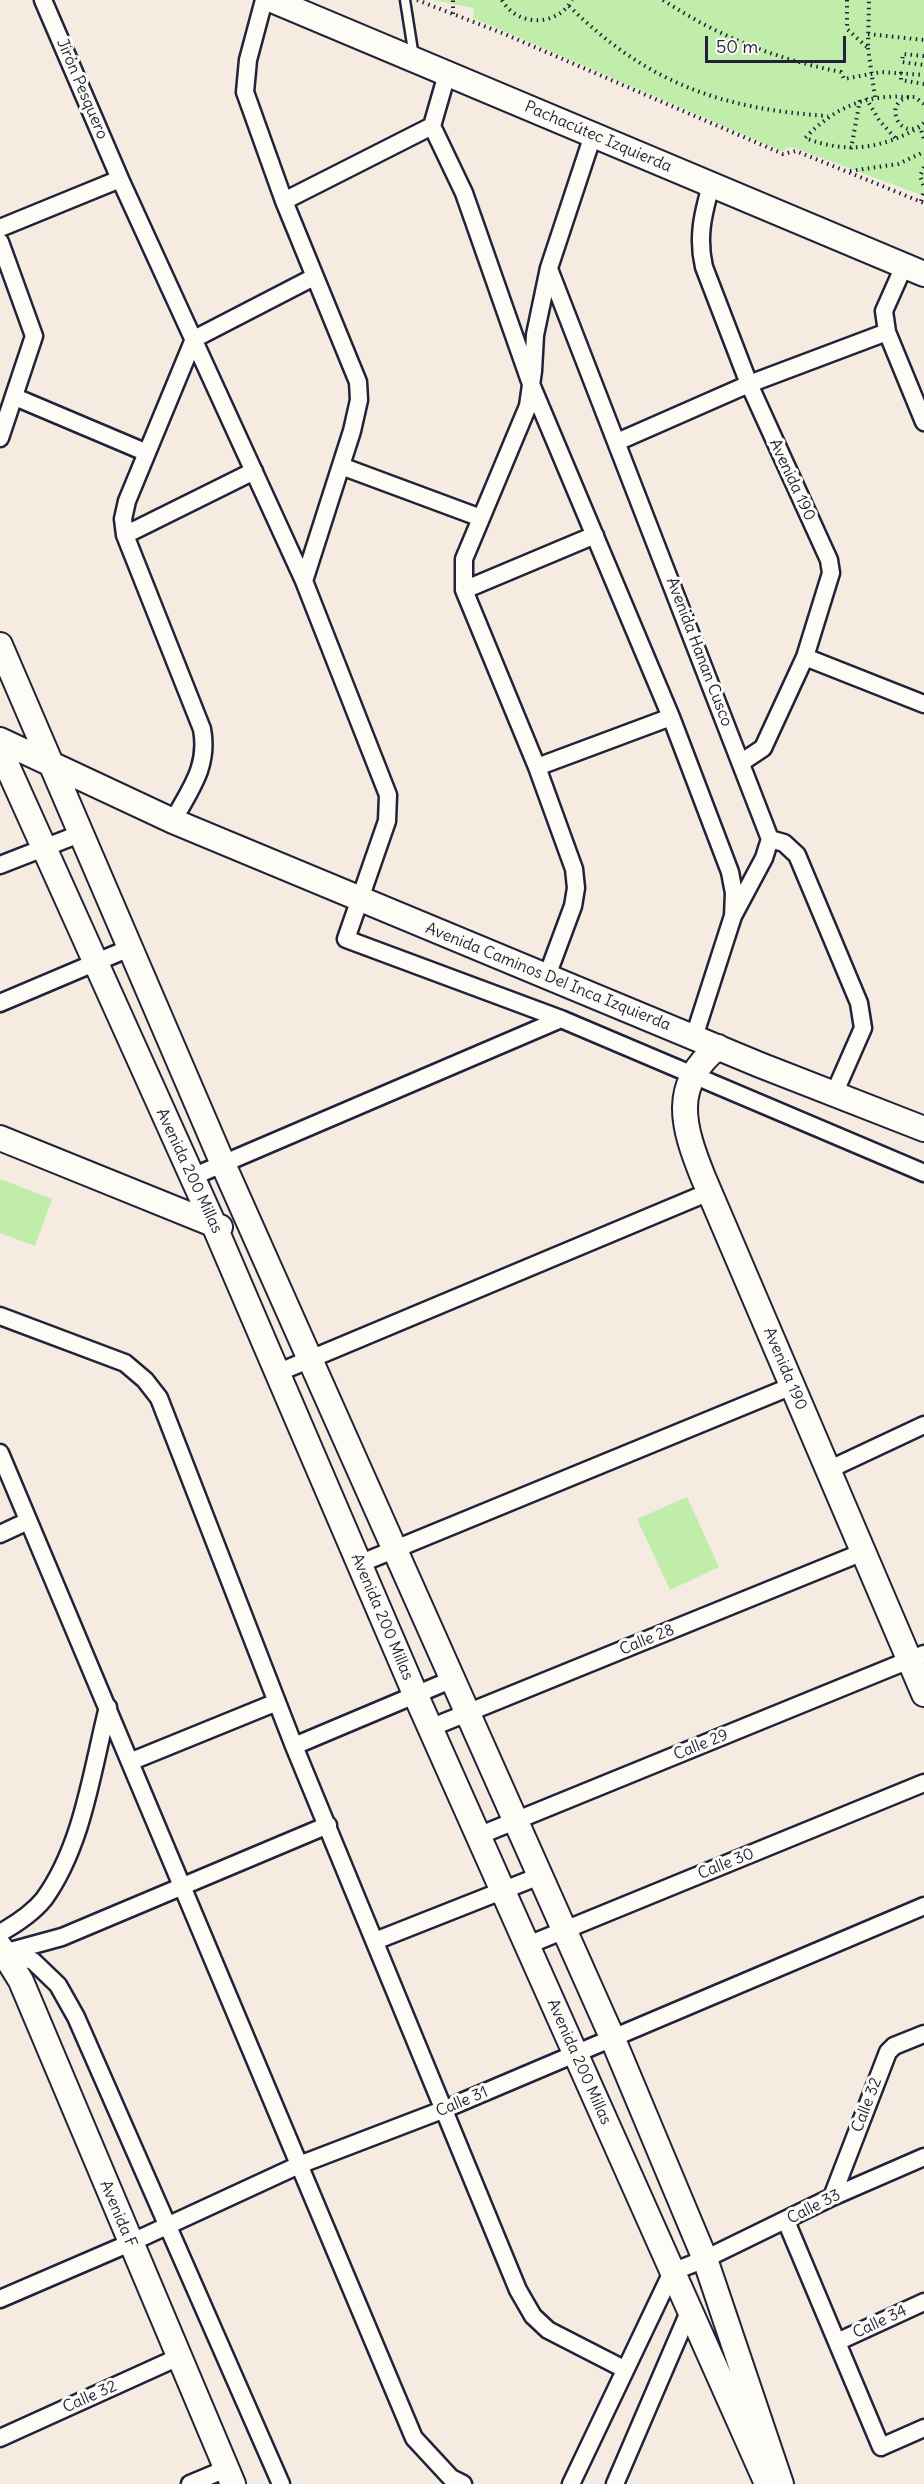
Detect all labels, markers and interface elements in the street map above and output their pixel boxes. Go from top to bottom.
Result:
scale bar [708,24,849,62]
text: 50 m [716,35,758,58]
street label: Jirón Pesquero [52,36,112,142]
street label: Pachacútec Izquierda [522,97,674,177]
street label: Avenida 190 [765,436,819,524]
street label: Avenida Hanan Cusco [662,575,736,729]
street label: Avenida Caminos Del Inca Izquierda [423,919,673,1035]
street label: Avenida 200 Millas [152,1106,226,1236]
street label: Avenida 190 [759,1325,811,1413]
street label: Avenida 200 Millas [347,1551,417,1683]
street label: Calle 28 [617,1620,677,1660]
street label: Calle 29 [671,1725,731,1765]
street label: Calle 30 [695,1844,757,1884]
street label: Avenida 200 Millas [543,1996,615,2128]
street label: Calle 32 [848,2075,886,2135]
street label: Calle 31 [433,2083,491,2121]
street label: Avenida F [95,2178,141,2250]
street label: Calle 33 [784,2185,844,2229]
street label: Calle 34 [850,2301,910,2343]
street label: Calle 32 [60,2377,120,2417]

